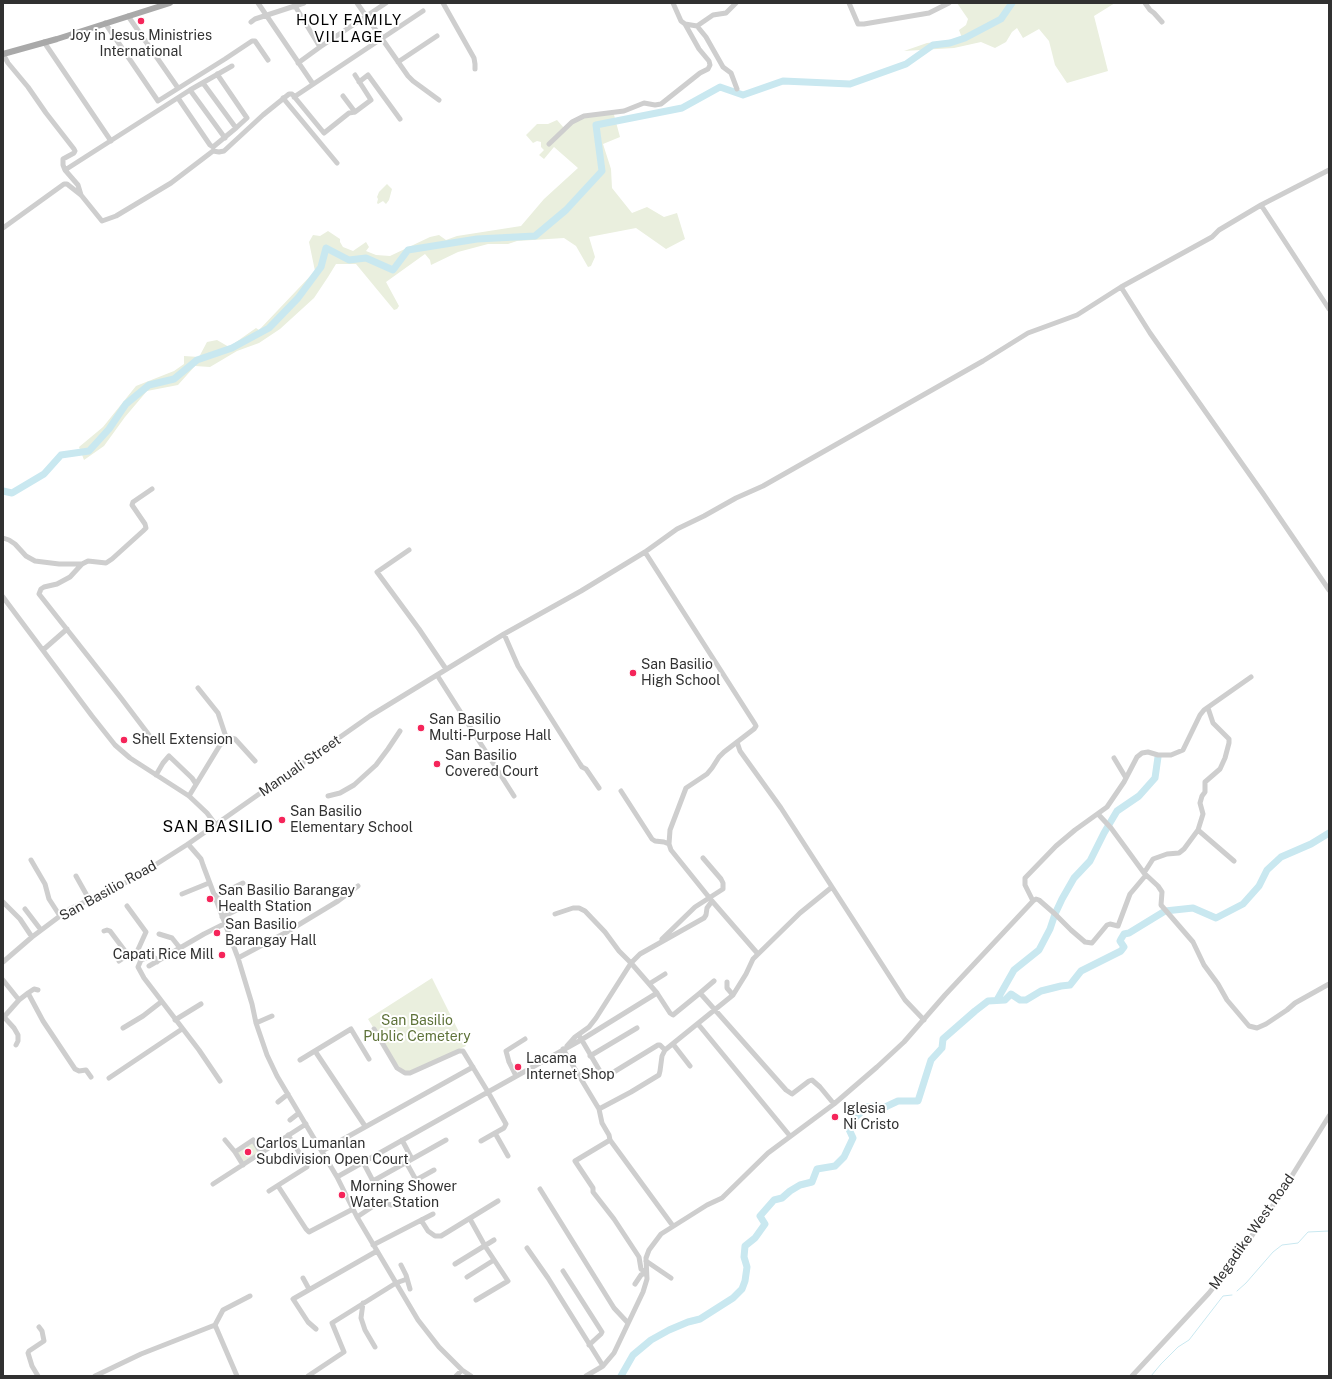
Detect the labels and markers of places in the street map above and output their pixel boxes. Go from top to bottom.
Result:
marker: Joy in Jesus Ministries International [136,16,146,26]
place label: Joy in Jesus Ministries International [70,28,212,60]
place label: San Basilio High School [641,657,720,690]
marker: San Basilio High School [628,668,638,678]
place label: San Basilio Multi-Purpose Hall [429,712,551,744]
marker: San Basilio Multi-Purpose Hall [416,723,426,733]
place label: Shell Extension [132,732,233,748]
marker: Shell Extension [119,735,129,745]
place label: San Basilio Covered Court [445,748,539,780]
marker: San Basilio Covered Court [432,759,442,769]
place label: San Basilio Elementary School [290,804,413,836]
marker: San Basilio Elementary School [277,815,287,825]
place label: San Basilio Barangay Health Station [218,883,355,916]
marker: San Basilio Barangay Health Station [205,894,215,904]
place label: San Basilio Barangay Hall [225,917,317,950]
marker: San Basilio Barangay Hall [212,928,222,938]
place label: Capati Rice Mill [113,947,214,963]
marker: Capati Rice Mill [217,950,227,960]
place label: Lacama Internet Shop [526,1051,615,1084]
marker: Lacama Internet Shop [513,1062,523,1072]
place label: Iglesia Ni Cristo [843,1101,899,1134]
marker: Iglesia Ni Cristo [830,1112,840,1122]
place label: Carlos Lumanlan Subdivision Open Court [256,1136,409,1168]
marker: Carlos Lumanlan Subdivision Open Court [243,1147,253,1157]
place label: Morning Shower Water Station [350,1179,457,1212]
marker: Morning Shower Water Station [337,1190,347,1200]

